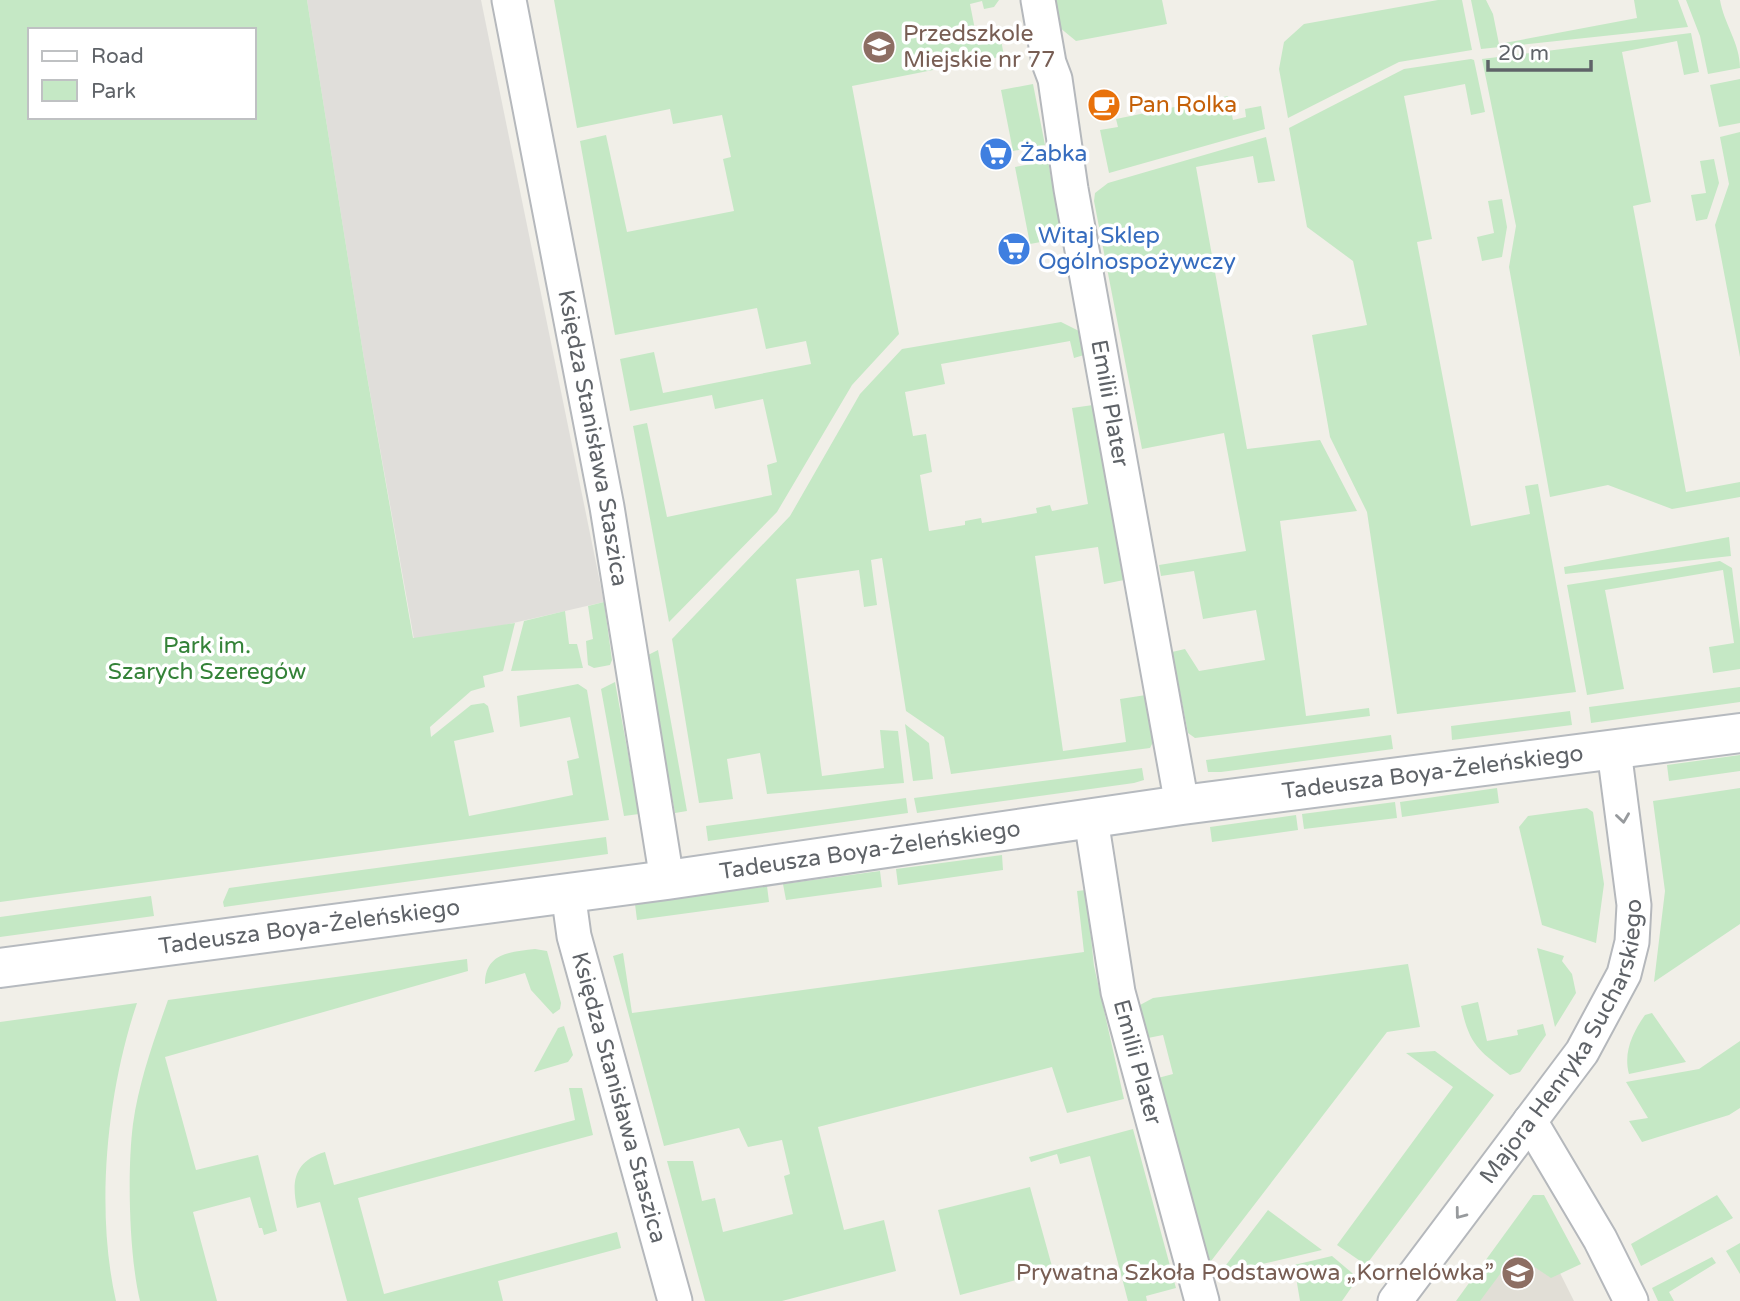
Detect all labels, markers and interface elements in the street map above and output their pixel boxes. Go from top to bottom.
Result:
place label: Przedszkole Miejskie nr 77 [903,20,1056,74]
legend [28,28,256,119]
school or university icon: Przedszkole Miejskie nr 77 [860,28,898,66]
scale bar [1488,28,1591,72]
text: 20 m [1498,41,1549,66]
text: Road [91,44,144,69]
text: Park [91,79,136,104]
cafe icon: Pan Rolka [1085,86,1123,124]
place label: Pan Rolka [1128,91,1237,119]
supermarket icon: Żabka [977,135,1015,173]
place label: Żabka [1020,140,1087,168]
place label: Witaj Sklep Ogólnospożywczy [1038,222,1236,276]
supermarket icon: Witaj Sklep Ogólnospożywczy [995,230,1033,268]
street label: Księdza Stanisława Staszica [551,288,634,588]
street label: Emilii Plater [1084,338,1135,469]
park label: Park im. Szarych Szeregów [108,632,306,686]
street label: Tadeusza Boya-Żeleńskiego [1280,739,1585,806]
one-way arrow [1615,812,1630,824]
street label: Tadeusza Boya-Żeleńskiego [718,815,1022,886]
street label: Tadeusza Boya-Żeleńskiego [157,893,462,961]
street label: Majora Henryka Sucharskiego [1474,898,1648,1190]
street label: Księdza Stanisława Staszica [565,949,672,1246]
street label: Emilii Plater [1107,997,1168,1128]
one-way arrow [1456,1206,1468,1219]
school or university icon: Prywatna Szkoła Podstawowa „Kornelówka” [1499,1254,1537,1292]
place label: Prywatna Szkoła Podstawowa „Kornelówka” [1016,1259,1494,1287]

